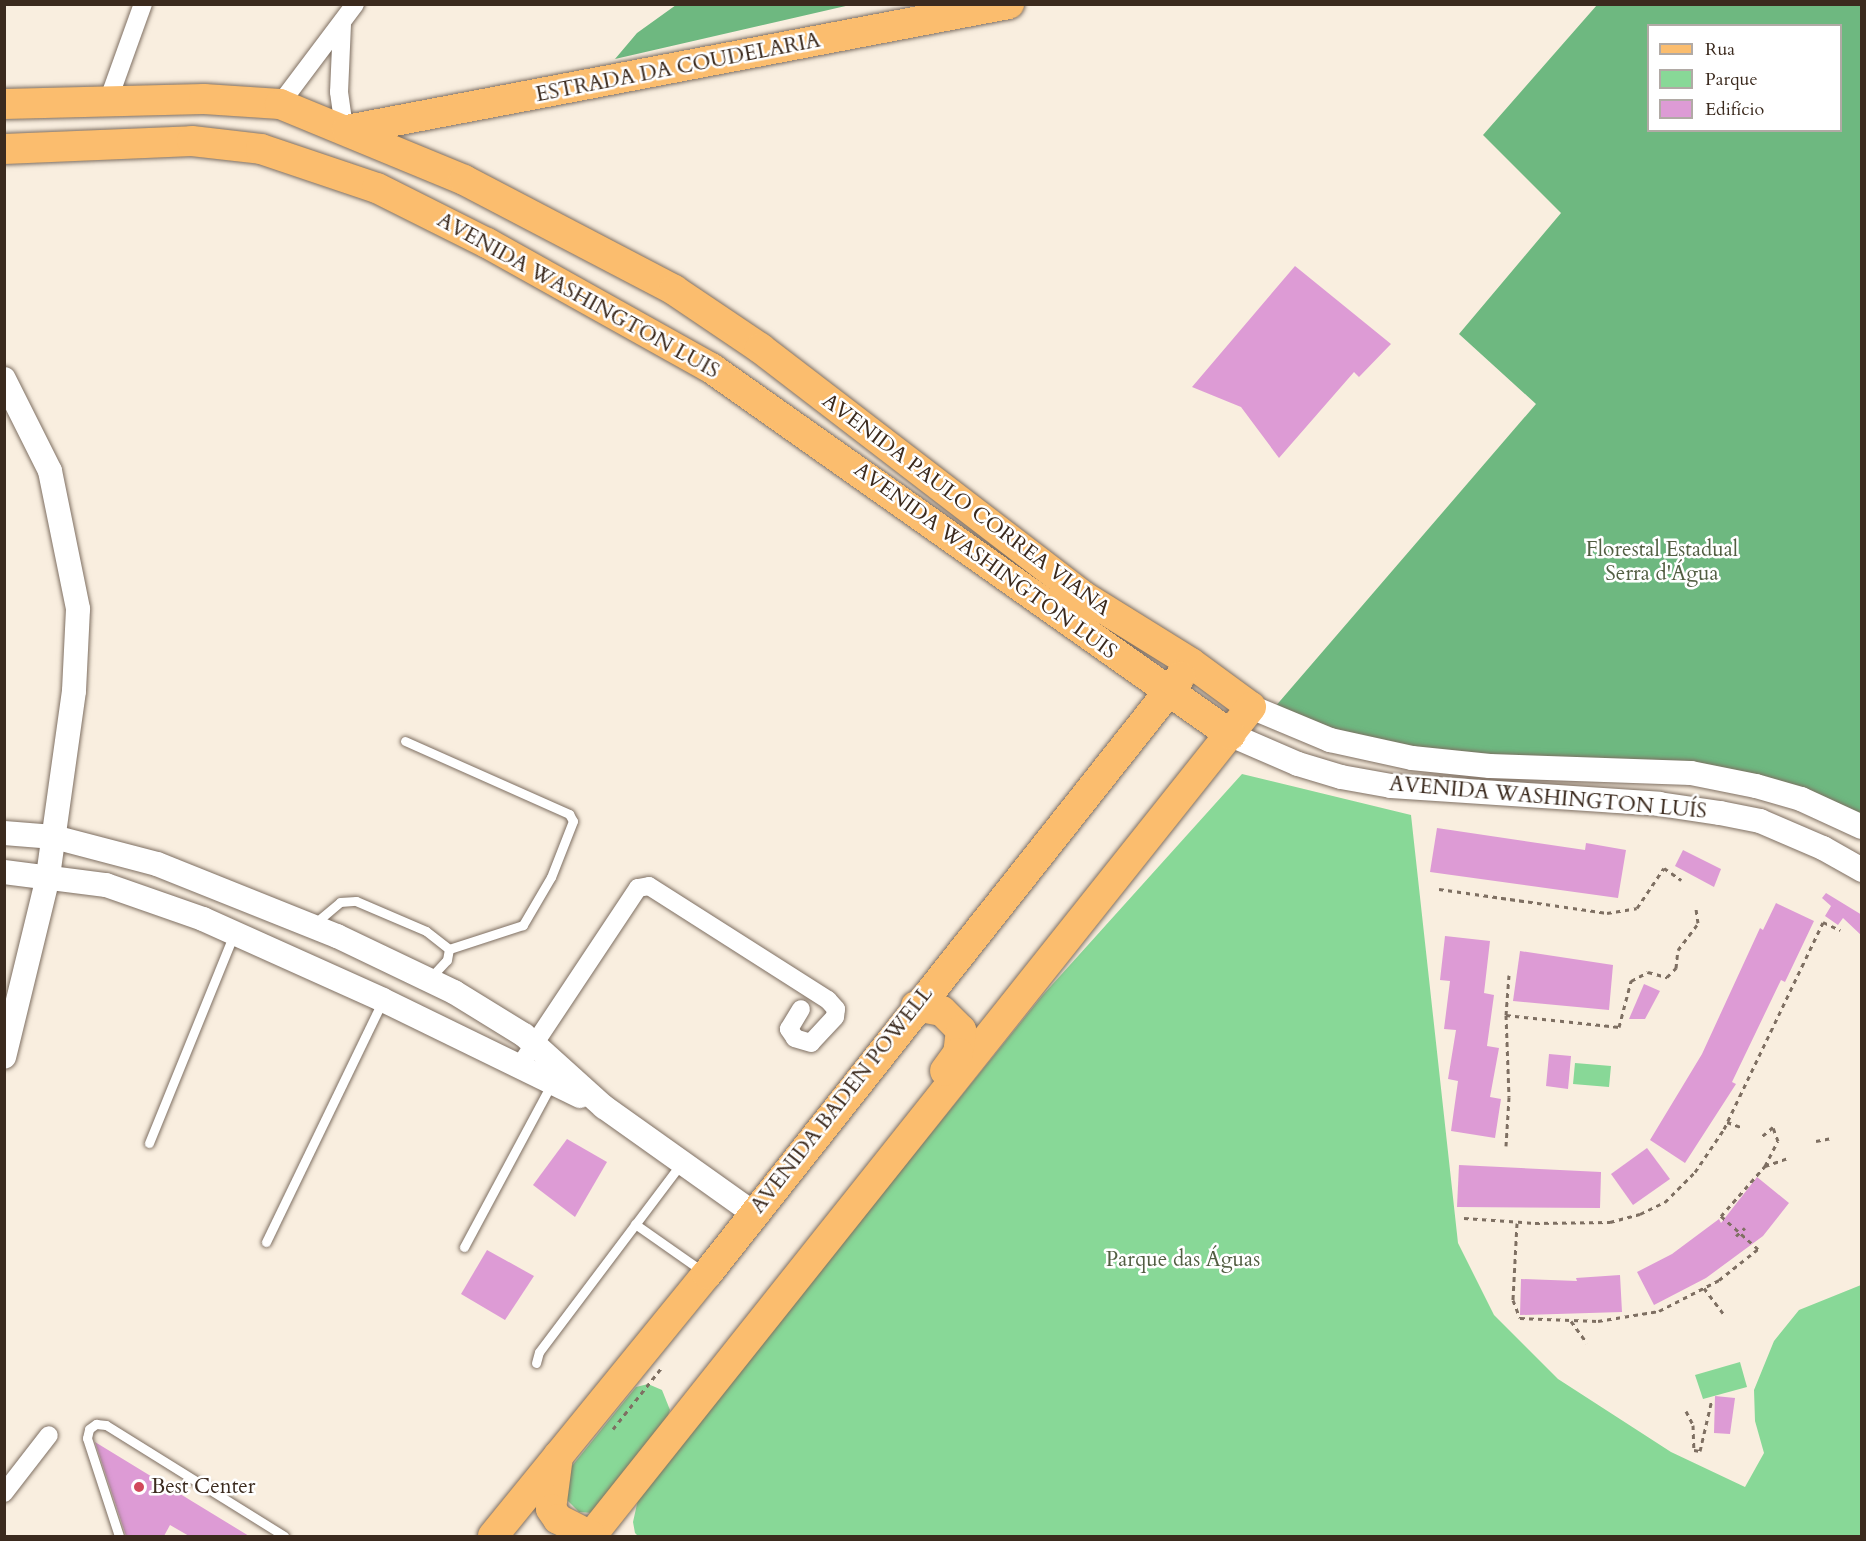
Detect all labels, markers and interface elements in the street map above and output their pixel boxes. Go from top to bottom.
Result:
legend [1647,24,1842,132]
street label: ESTRADA DA COUDELARIA [534,28,822,108]
text: Rua [1705,37,1735,62]
text: Parque [1705,67,1758,92]
text: Edifício [1705,97,1764,122]
street label: AVENIDA WASHINGTON LUIS [433,208,723,384]
street label: AVENIDA PAULO CORREA VIANA [817,388,1115,622]
street label: AVENIDA WASHINGTON LUIS [849,457,1121,665]
park label: Florestal Estadual Serra d'Água [1586,537,1738,587]
street label: AVENIDA WASHINGTON LUÍS [1388,772,1708,824]
street label: AVENIDA BADEN POWELL [746,982,938,1218]
park label: Parque das Águas [1106,1247,1260,1273]
place label: Best Center [151,1474,255,1500]
marker: Best Center [132,1480,146,1494]

